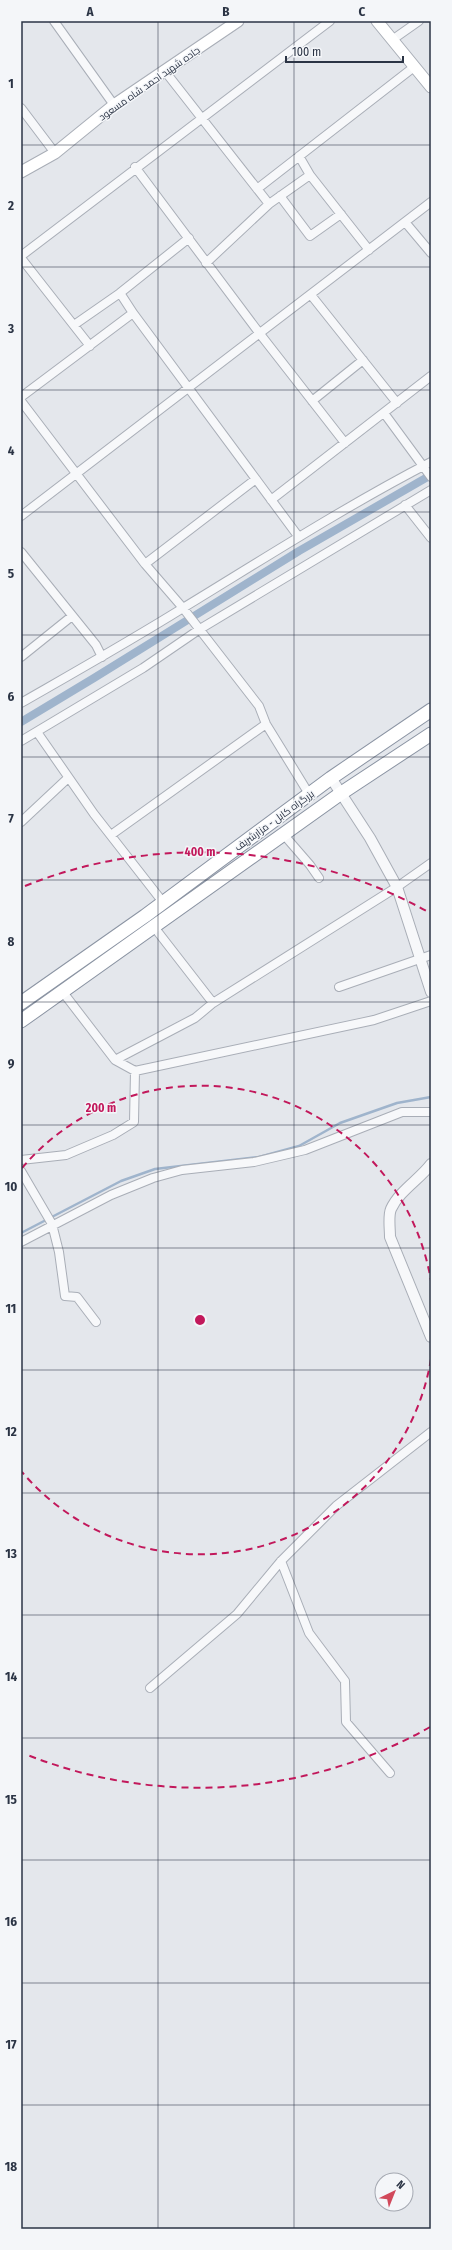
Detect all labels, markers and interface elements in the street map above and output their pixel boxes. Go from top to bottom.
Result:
text: A [85,4,94,19]
text: B [222,4,230,19]
text: C [359,4,366,19]
scale bar [286,38,403,64]
street label: جاده شهيد احمد شاه مسعود [97,44,203,123]
text: 100 m [292,45,321,59]
text: 1 [8,76,14,91]
text: 2 [7,198,14,213]
text: 3 [7,321,14,336]
text: 4 [8,443,15,458]
text: 5 [8,566,14,581]
text: 6 [8,689,15,704]
street label: بزرگراه کابل - مزارشریف [233,788,317,854]
text: 7 [8,811,14,826]
text: 400 m [185,845,215,859]
text: 8 [8,934,15,949]
text: 9 [8,1056,15,1071]
text: 200 m [85,1101,116,1115]
text: 10 [5,1179,17,1194]
text: 11 [6,1301,16,1316]
centre of rings [193,1313,207,1327]
text: 12 [5,1424,17,1439]
text: 13 [5,1546,17,1561]
text: 14 [5,1669,17,1684]
text: 15 [5,1792,17,1807]
text: 16 [5,1914,17,1929]
text: 17 [5,2037,17,2052]
text: 18 [5,2159,17,2174]
north arrow [374,2172,414,2212]
text: N [394,2178,407,2192]

